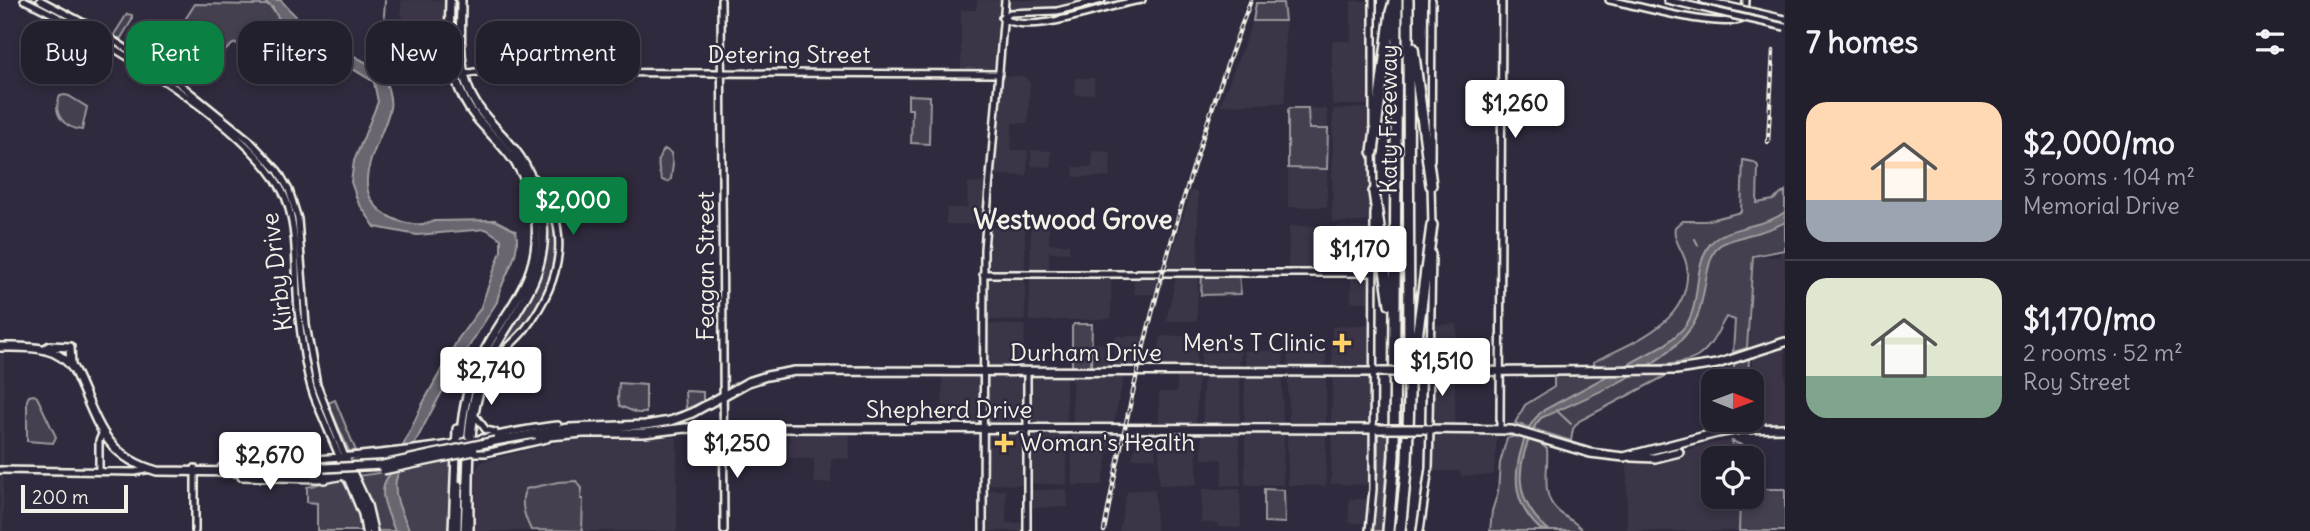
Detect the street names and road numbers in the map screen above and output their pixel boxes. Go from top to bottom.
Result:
street label: Detering Street [708,39,870,69]
street label: Katy Freeway [1373,44,1403,194]
street label: Feagan Street [690,191,720,341]
street label: Kirby Drive [254,211,298,333]
street label: Durham Drive [1010,337,1162,367]
street label: Shepherd Drive [866,394,1032,424]

